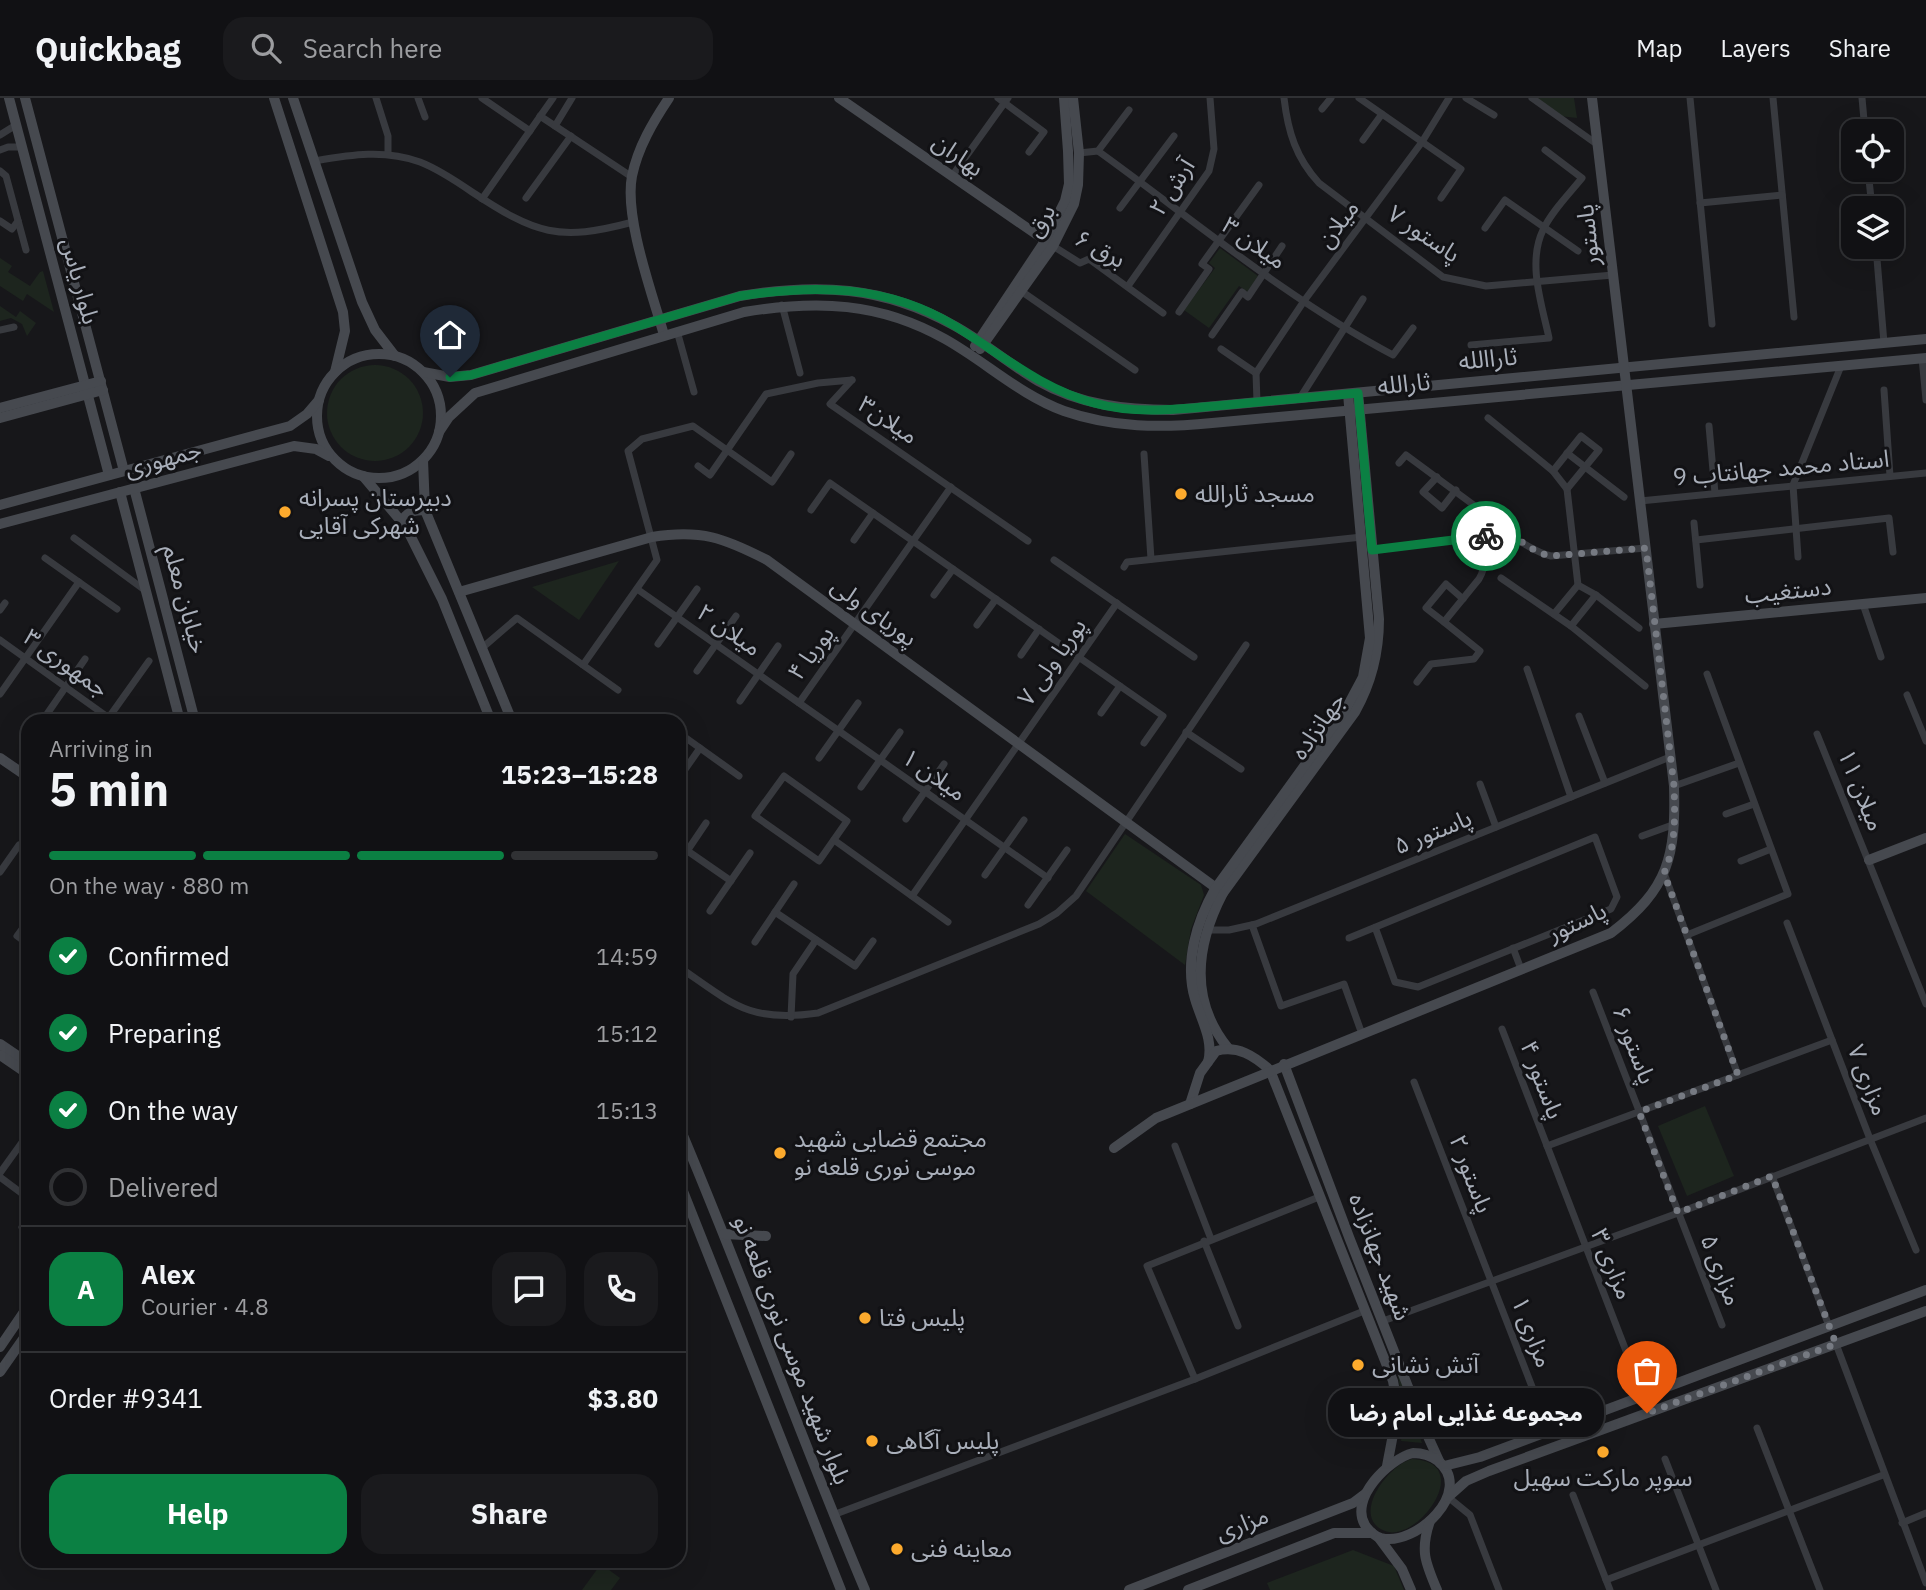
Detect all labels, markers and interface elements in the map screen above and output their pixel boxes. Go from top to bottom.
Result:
search box [223,17,713,80]
text: Quickbag [35,27,181,70]
icon: search [247,29,285,67]
text: Search here [303,31,442,65]
text: Map [1636,32,1683,64]
text: Layers [1721,32,1791,64]
text: Share [1829,32,1891,64]
map controls [1841,119,1904,259]
button: locate [1841,119,1904,182]
street label: بهاران [926,125,991,183]
street label: آرش ۲ [1141,151,1202,221]
street label: میلان [1309,193,1366,254]
button: layers [1841,196,1904,259]
street label: پاستور ۷ [1382,197,1467,269]
street label: برق [1018,198,1062,243]
street label: پاستور [1568,203,1606,269]
street label: میلان ۳ [1216,208,1293,276]
street label: برق ۶ [1069,221,1131,275]
street label: بلوار یاس [54,234,108,328]
pin [420,305,480,377]
icon: home [431,316,469,354]
street label: ثاراالله [1457,339,1519,377]
street label: ثارالله [1376,365,1432,401]
street label: میلان۳ [852,387,925,451]
street label: جمهوری [121,432,205,484]
street label: استاد محمد جهانتاب 9 [1671,442,1891,492]
place label: مسجد ثارالله [1195,477,1315,509]
place label: دبیرستان پسرانه شهرکی آقایی [299,481,452,541]
marker: مسجد ثارالله [1173,486,1189,502]
courier [1451,501,1521,571]
marker: دبیرستان پسرانه شهرکی آقایی [277,504,293,520]
icon: bike [1467,517,1505,555]
street label: خیابان معلم [154,541,216,657]
street label: پوریای ولی [825,569,924,653]
street label: دستغیب [1743,570,1833,610]
street label: میلان ۲ [691,595,768,663]
street label: پوریا ولی ۷ [1009,611,1093,712]
street label: پوریا ۴ [780,619,841,686]
street label: جمهوری ۳ [18,620,116,704]
street label: جهانزاده [1282,685,1352,766]
text: Arriving in [49,733,153,763]
street label: میلان ۱ [896,740,973,808]
street label: میلان ۱۱ [1831,744,1893,835]
text: 15:23–15:28 [501,757,658,791]
text: 5 min [49,759,169,819]
street label: پاستور ۵ [1389,801,1476,861]
text: On the way · 880 m [49,870,249,900]
street label: پاستور [1541,893,1612,949]
icon: check [49,937,87,975]
text: Confirmed [108,939,230,973]
text: 14:59 [596,941,658,971]
street label: پاستور ۶ [1605,1001,1664,1088]
icon: check [49,1014,87,1052]
text: Preparing [108,1016,221,1050]
text: 15:12 [596,1018,658,1048]
street label: پاستور ۴ [1513,1036,1572,1123]
street label: مزاری ۷ [1841,1040,1897,1120]
icon: check [49,1091,87,1129]
text: On the way [108,1093,238,1127]
text: 15:13 [596,1095,658,1125]
place label: مجتمع قضایی شهید موسی نوری قلعه نو [794,1122,987,1182]
street label: پاستور ۲ [1442,1130,1501,1217]
marker: مجتمع قضایی شهید موسی نوری قلعه نو [772,1145,788,1161]
text: Delivered [108,1170,219,1204]
street label: شهید جهانزاده [1342,1188,1420,1325]
street label: بلوار شهید موسی نوری قلعه نو [727,1211,859,1489]
street label: مزاری ۳ [1584,1223,1642,1304]
street label: مزاری ۵ [1694,1230,1750,1310]
button: chat [492,1252,566,1326]
button: phone [584,1252,658,1326]
text: Alex [141,1257,195,1291]
text: A [77,1272,95,1306]
text: Courier · 4.8 [141,1291,269,1321]
street label: مزاری ۱ [1505,1292,1561,1372]
place label: پلیس فتا [879,1301,965,1333]
marker: پلیس فتا [857,1310,873,1326]
pin [1617,1341,1677,1413]
place label: آتش نشانی [1372,1348,1480,1380]
icon: bag [1628,1352,1666,1390]
marker: آتش نشانی [1350,1357,1366,1373]
text: Order #9341 [49,1381,203,1415]
text: $3.80 [588,1381,658,1415]
callout: مجموعه غذایی امام رضا [1328,1388,1605,1438]
text: مجموعه غذایی امام رضا [1349,1397,1583,1427]
place label: پلیس آگاهی [886,1424,999,1456]
marker: پلیس آگاهی [864,1433,880,1449]
marker: سوپر مارکت سهیل [1595,1444,1611,1460]
place label: سوپر مارکت سهیل [1513,1461,1693,1493]
button: Help [49,1474,347,1554]
button: Share [361,1474,658,1554]
street label: مزاری [1211,1498,1273,1548]
place label: معاینه فنی [911,1532,1012,1564]
marker: معاینه فنی [889,1541,905,1557]

